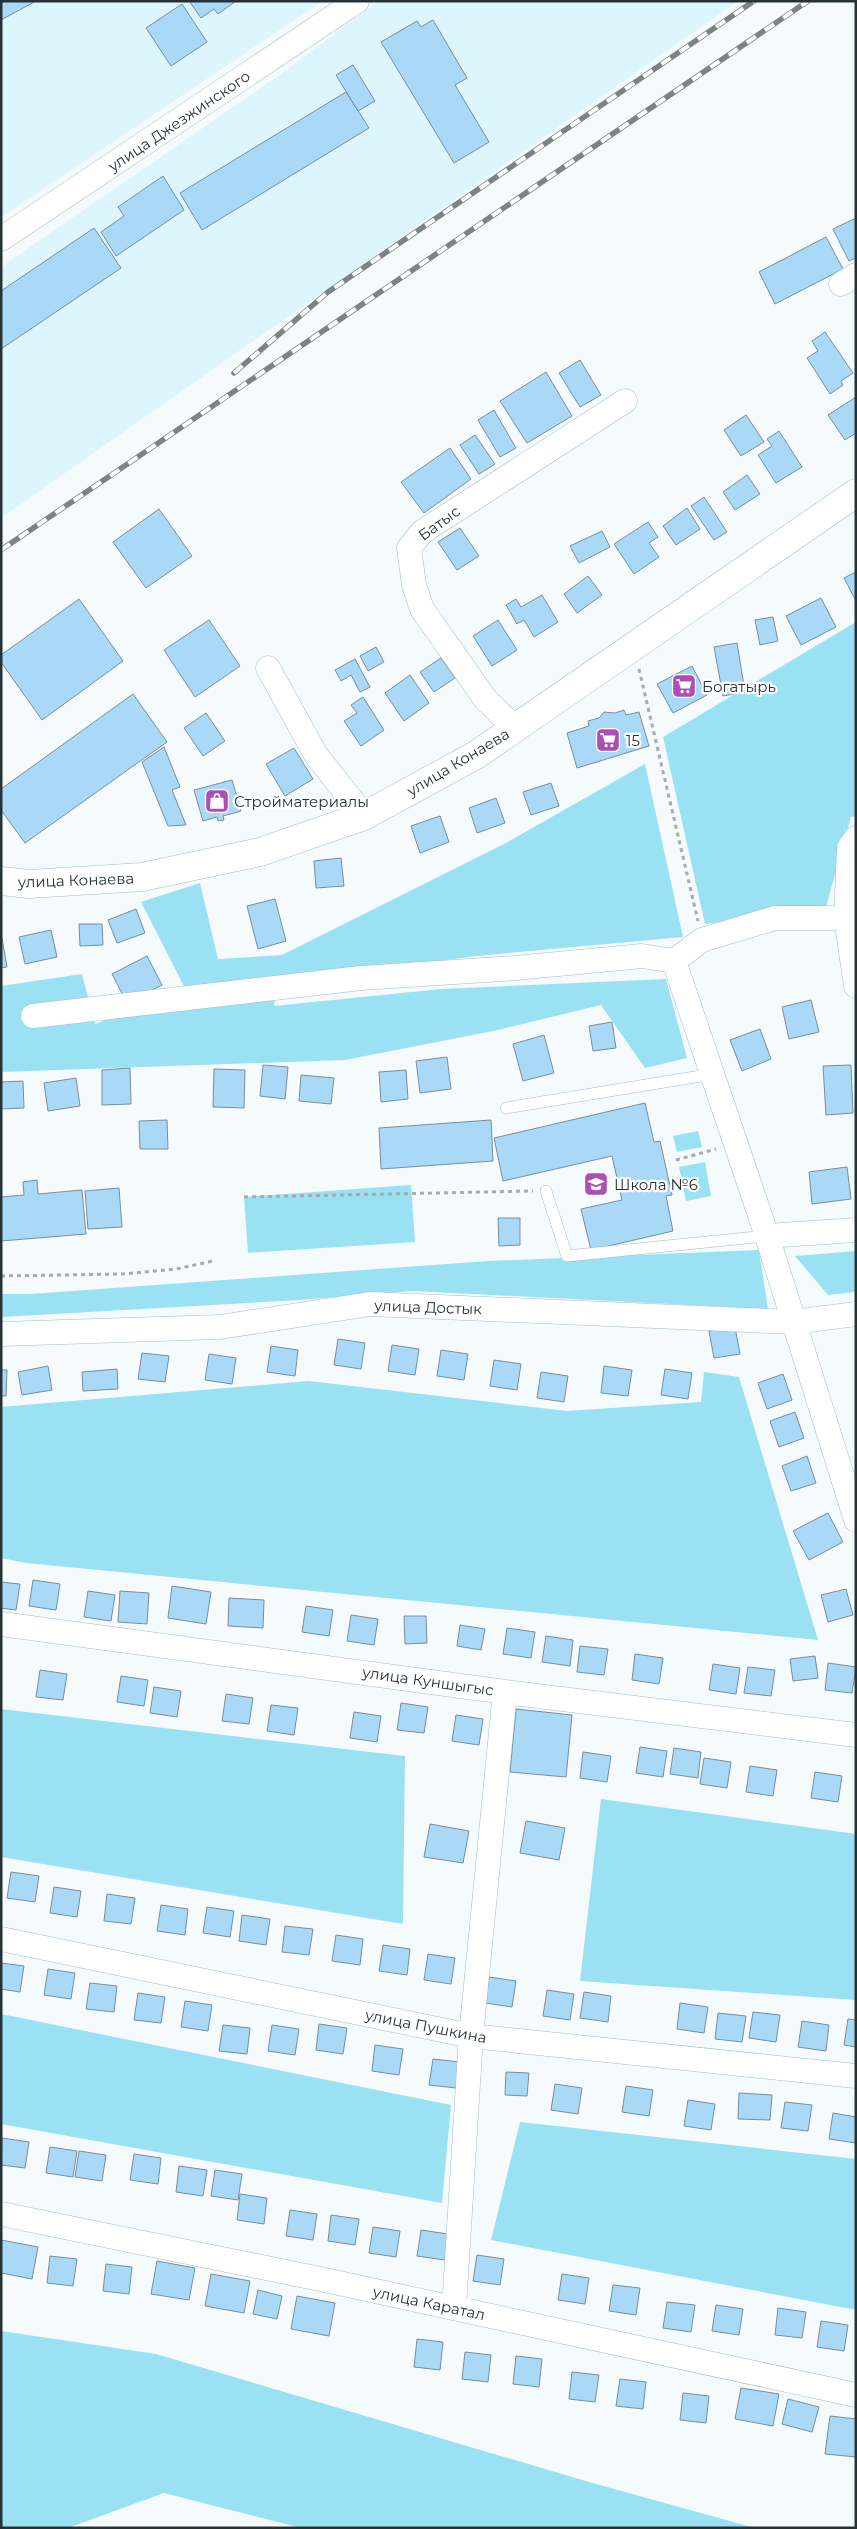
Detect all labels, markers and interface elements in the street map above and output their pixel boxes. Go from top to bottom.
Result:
street label: улица Джезжинского [103,66,254,176]
street label: Батыс [414,502,464,544]
supermarket icon: Богатырь [671,673,697,699]
place label: Богатырь [702,677,776,696]
street label: улица Конаева [402,724,513,801]
supermarket icon: 15 [595,727,621,753]
place label: 15 [626,731,640,750]
shop icon: Стройматериалы [204,788,230,814]
place label: Стройматериалы [234,792,369,811]
street label: улица Конаева [17,868,134,892]
school or university icon: Школа №6 [583,1171,609,1197]
place label: Школа №6 [614,1175,698,1194]
street label: улица Достык [373,1296,483,1318]
street label: улица Куншыгыс [360,1662,495,1700]
street label: улица Пушкина [363,2005,488,2047]
street label: улица Каратал [370,2282,487,2324]

